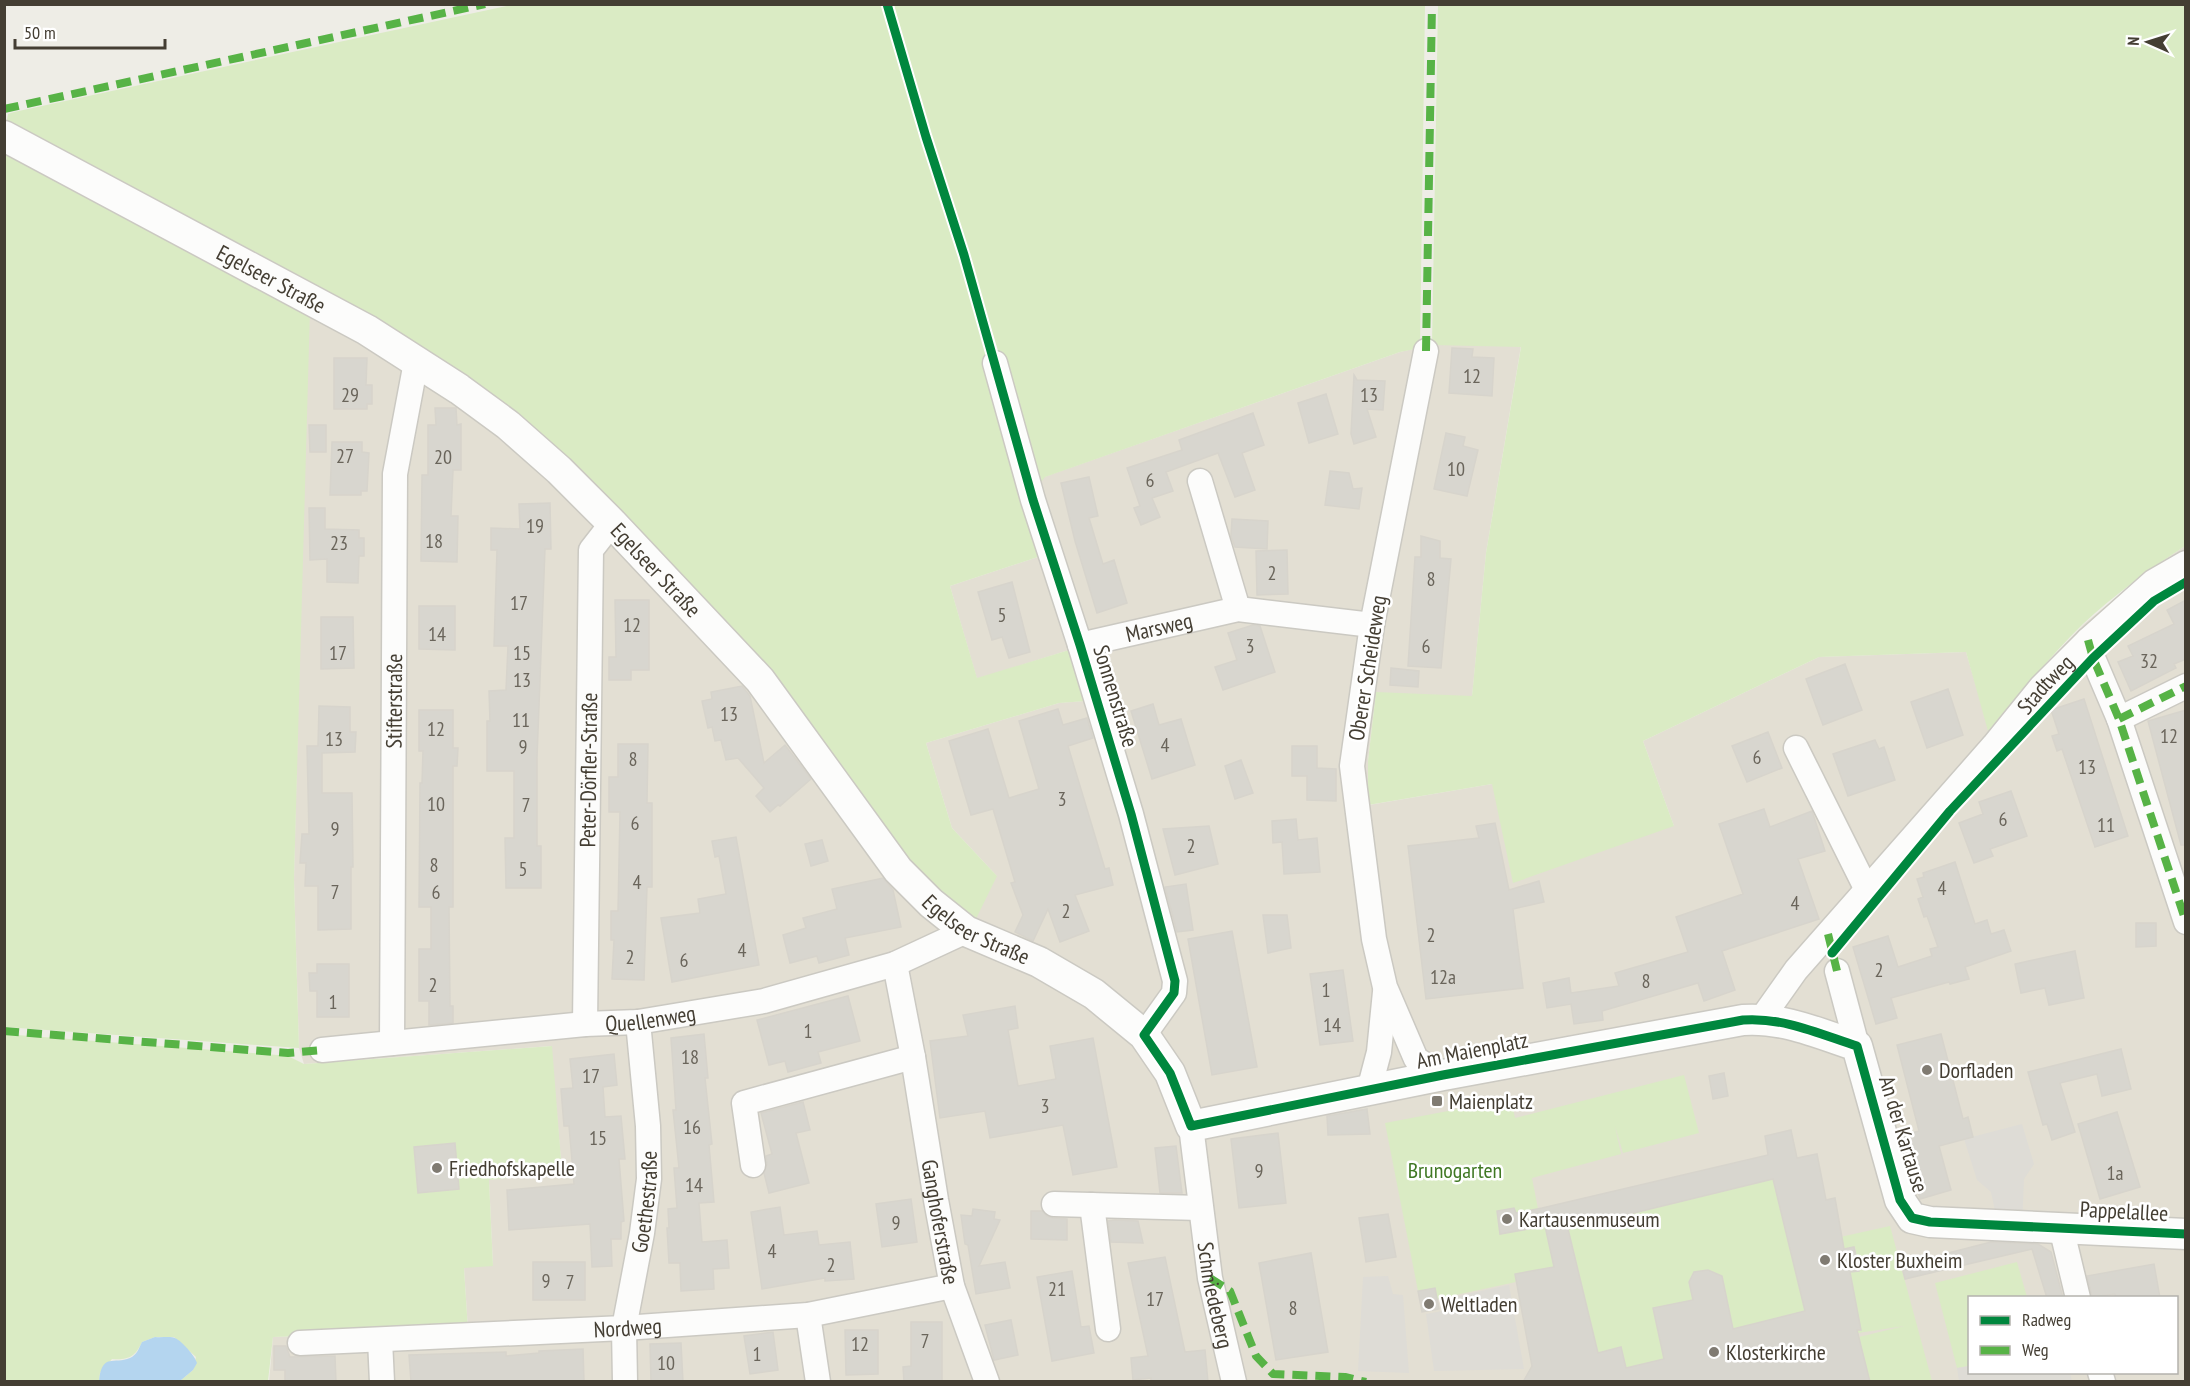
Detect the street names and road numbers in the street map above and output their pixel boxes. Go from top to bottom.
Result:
street label: Egelseer Straße [212,238,331,319]
street label: Egelseer Straße [605,517,707,623]
street label: Oberer Scheideweg [1342,593,1392,743]
street label: Marsweg [1123,606,1195,648]
street label: Sonnenstraße [1087,642,1145,750]
street label: Stadtweg [2011,649,2079,720]
street label: Stifterstraße [380,654,408,748]
street label: Peter-Dörfler-Straße [573,692,603,848]
street label: Egelseer Straße [916,888,1034,970]
street label: Quellenweg [605,999,698,1037]
street label: Am Maienplatz [1414,1025,1530,1075]
street label: An der Kartause [1873,1072,1935,1196]
street label: Goethestraße [625,1151,663,1255]
street label: Ganghoferstraße [916,1157,965,1287]
street label: Pappelallee [2079,1195,2169,1227]
street label: Schmiedeberg [1192,1240,1240,1351]
street label: Nordweg [593,1311,663,1343]

